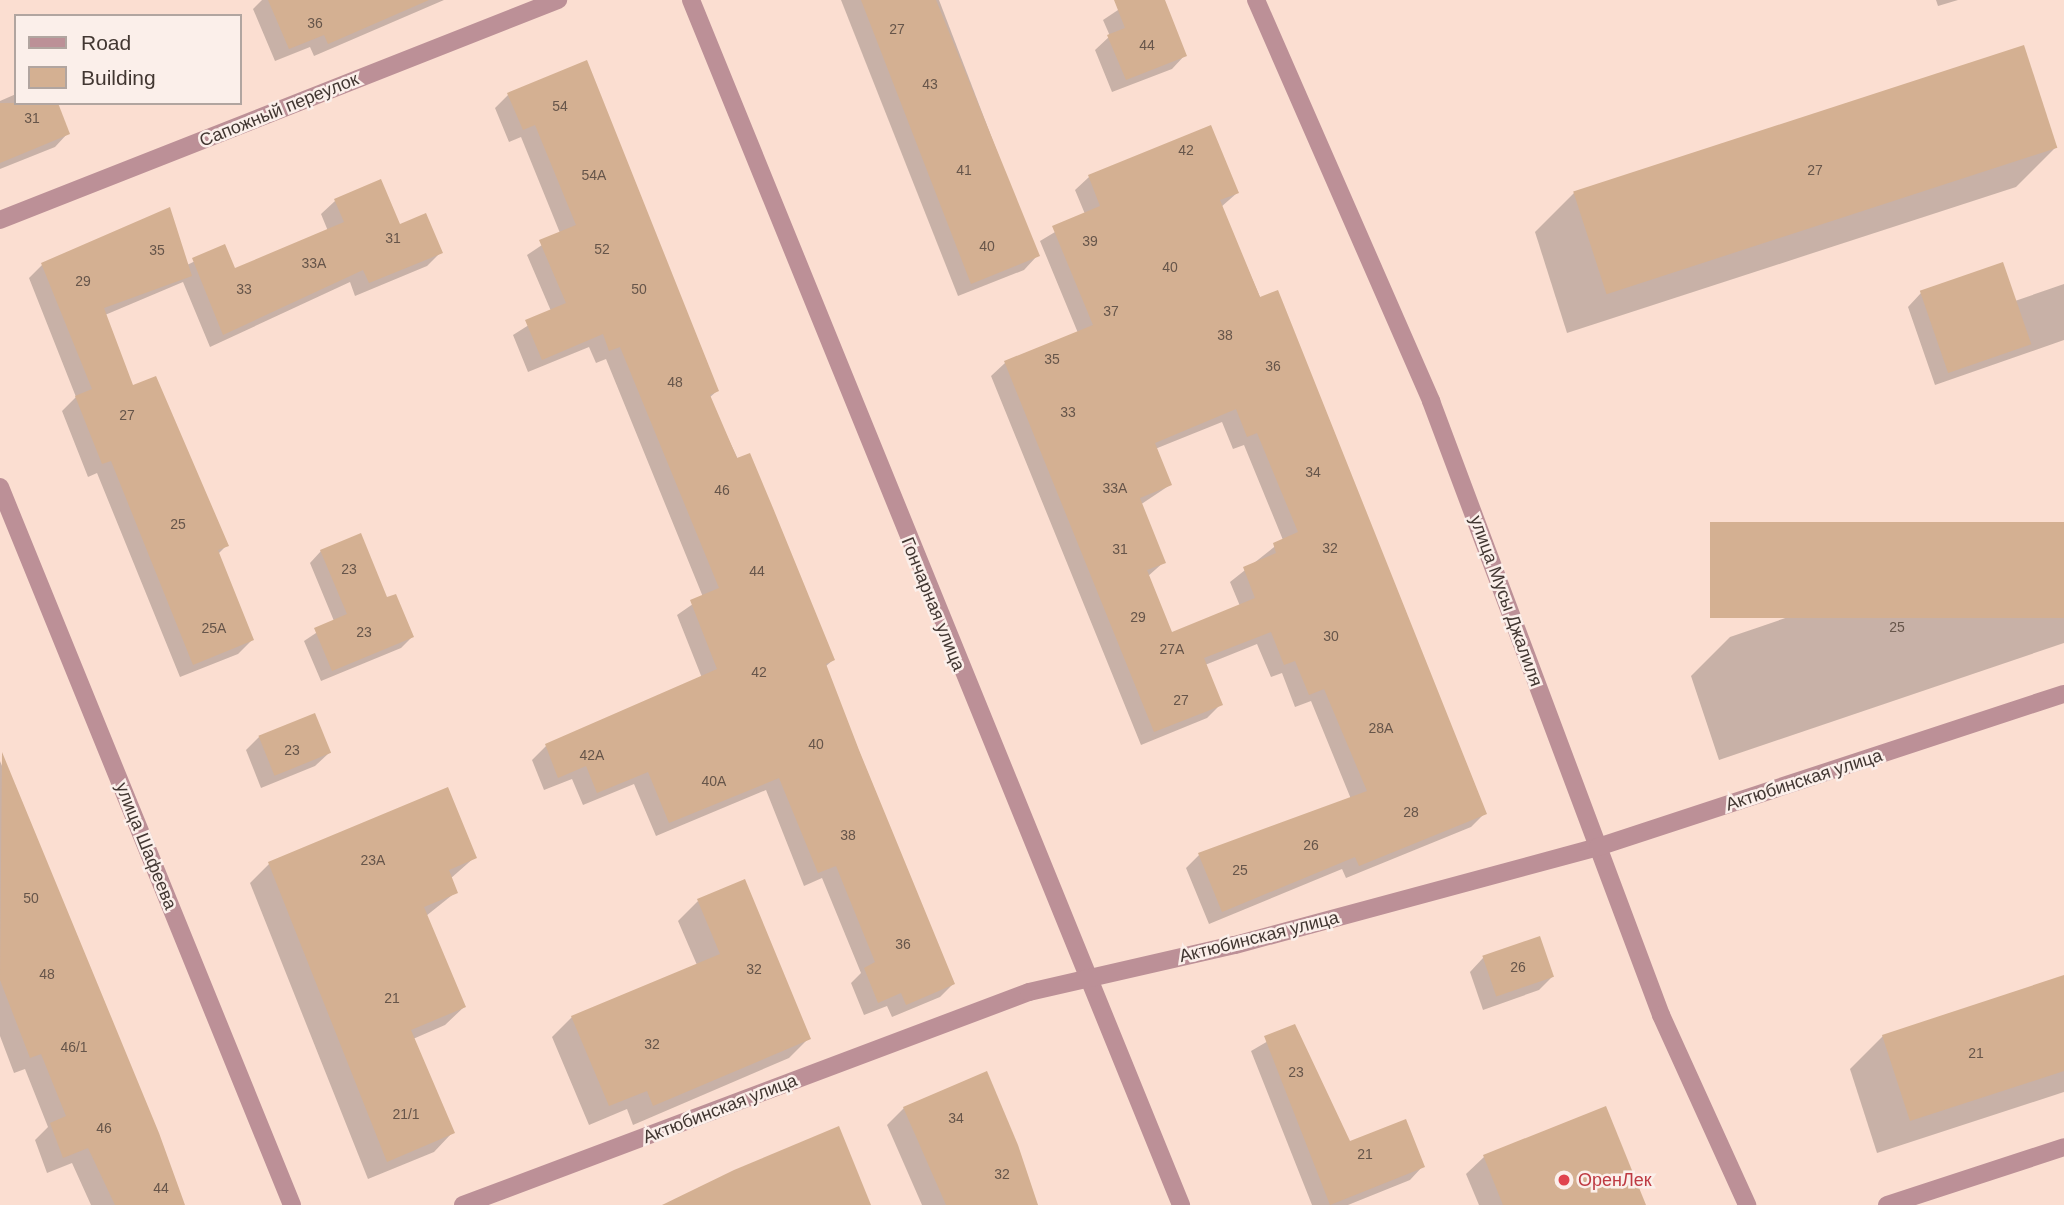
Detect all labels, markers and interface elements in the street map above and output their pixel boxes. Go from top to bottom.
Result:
legend [14,14,242,105]
house number: 36 [307,15,323,31]
house number: 27 [889,21,905,37]
text: Road [81,31,131,54]
house number: 44 [1139,37,1155,53]
text: Building [81,66,156,89]
street label: Сапожный переулок [196,68,362,152]
house number: 43 [922,76,938,92]
house number: 54 [552,98,568,114]
house number: 31 [24,110,40,126]
house number: 42 [1178,142,1194,158]
house number: 41 [956,162,972,178]
house number: 27 [1807,162,1823,178]
house number: 54А [582,167,606,183]
house number: 31 [385,230,401,246]
house number: 39 [1082,233,1098,249]
house number: 40 [979,238,995,254]
house number: 52 [594,241,610,257]
house number: 35 [149,242,165,258]
house number: 33А [302,255,326,271]
house number: 40 [1162,259,1178,275]
house number: 29 [75,273,91,289]
house number: 33 [236,281,252,297]
house number: 50 [631,281,647,297]
house number: 37 [1103,303,1119,319]
house number: 38 [1217,327,1233,343]
house number: 35 [1044,351,1060,367]
house number: 36 [1265,358,1281,374]
house number: 48 [667,374,683,390]
house number: 33 [1060,404,1076,420]
house number: 27 [119,407,135,423]
house number: 34 [1305,464,1321,480]
house number: 33А [1103,480,1127,496]
house number: 46 [714,482,730,498]
street label: улица Мусы Джалиля [1465,513,1547,689]
house number: 25 [170,516,186,532]
street label: Гончарная улица [896,534,970,674]
house number: 32 [1322,540,1338,556]
house number: 31 [1112,541,1128,557]
house number: 23 [341,561,357,577]
house number: 44 [749,563,765,579]
house number: 29 [1130,609,1146,625]
house number: 25 [1889,619,1905,635]
house number: 25А [202,620,226,636]
house number: 23 [356,624,372,640]
house number: 30 [1323,628,1339,644]
house number: 27А [1160,641,1184,657]
house number: 42 [751,664,767,680]
house number: 27 [1173,692,1189,708]
house number: 28А [1369,720,1393,736]
house number: 40 [808,736,824,752]
house number: 23 [284,742,300,758]
street label: Актюбинская улица [1723,744,1885,816]
house number: 42А [580,747,604,763]
house number: 40А [702,773,726,789]
street label: улица Шафеева [111,779,181,913]
house number: 28 [1403,804,1419,820]
house number: 38 [840,827,856,843]
house number: 26 [1303,837,1319,853]
house number: 23А [361,852,385,868]
house number: 25 [1232,862,1248,878]
house number: 50 [23,890,39,906]
street label: Актюбинская улица [1177,907,1341,967]
house number: 36 [895,936,911,952]
house number: 26 [1510,959,1526,975]
house number: 32 [746,961,762,977]
house number: 48 [39,966,55,982]
house number: 21 [384,990,400,1006]
house number: 32 [644,1036,660,1052]
house number: 46/1 [60,1039,88,1055]
house number: 21 [1968,1045,1984,1061]
house number: 23 [1288,1064,1304,1080]
street label: Актюбинская улица [640,1070,800,1148]
house number: 21/1 [392,1106,420,1122]
house number: 34 [948,1110,964,1126]
house number: 46 [96,1120,112,1136]
house number: 21 [1357,1146,1373,1162]
house number: 32 [994,1166,1010,1182]
place label: ОренЛек [1578,1169,1652,1191]
marker: ОренЛек [1556,1172,1572,1188]
house number: 44 [153,1180,169,1196]

